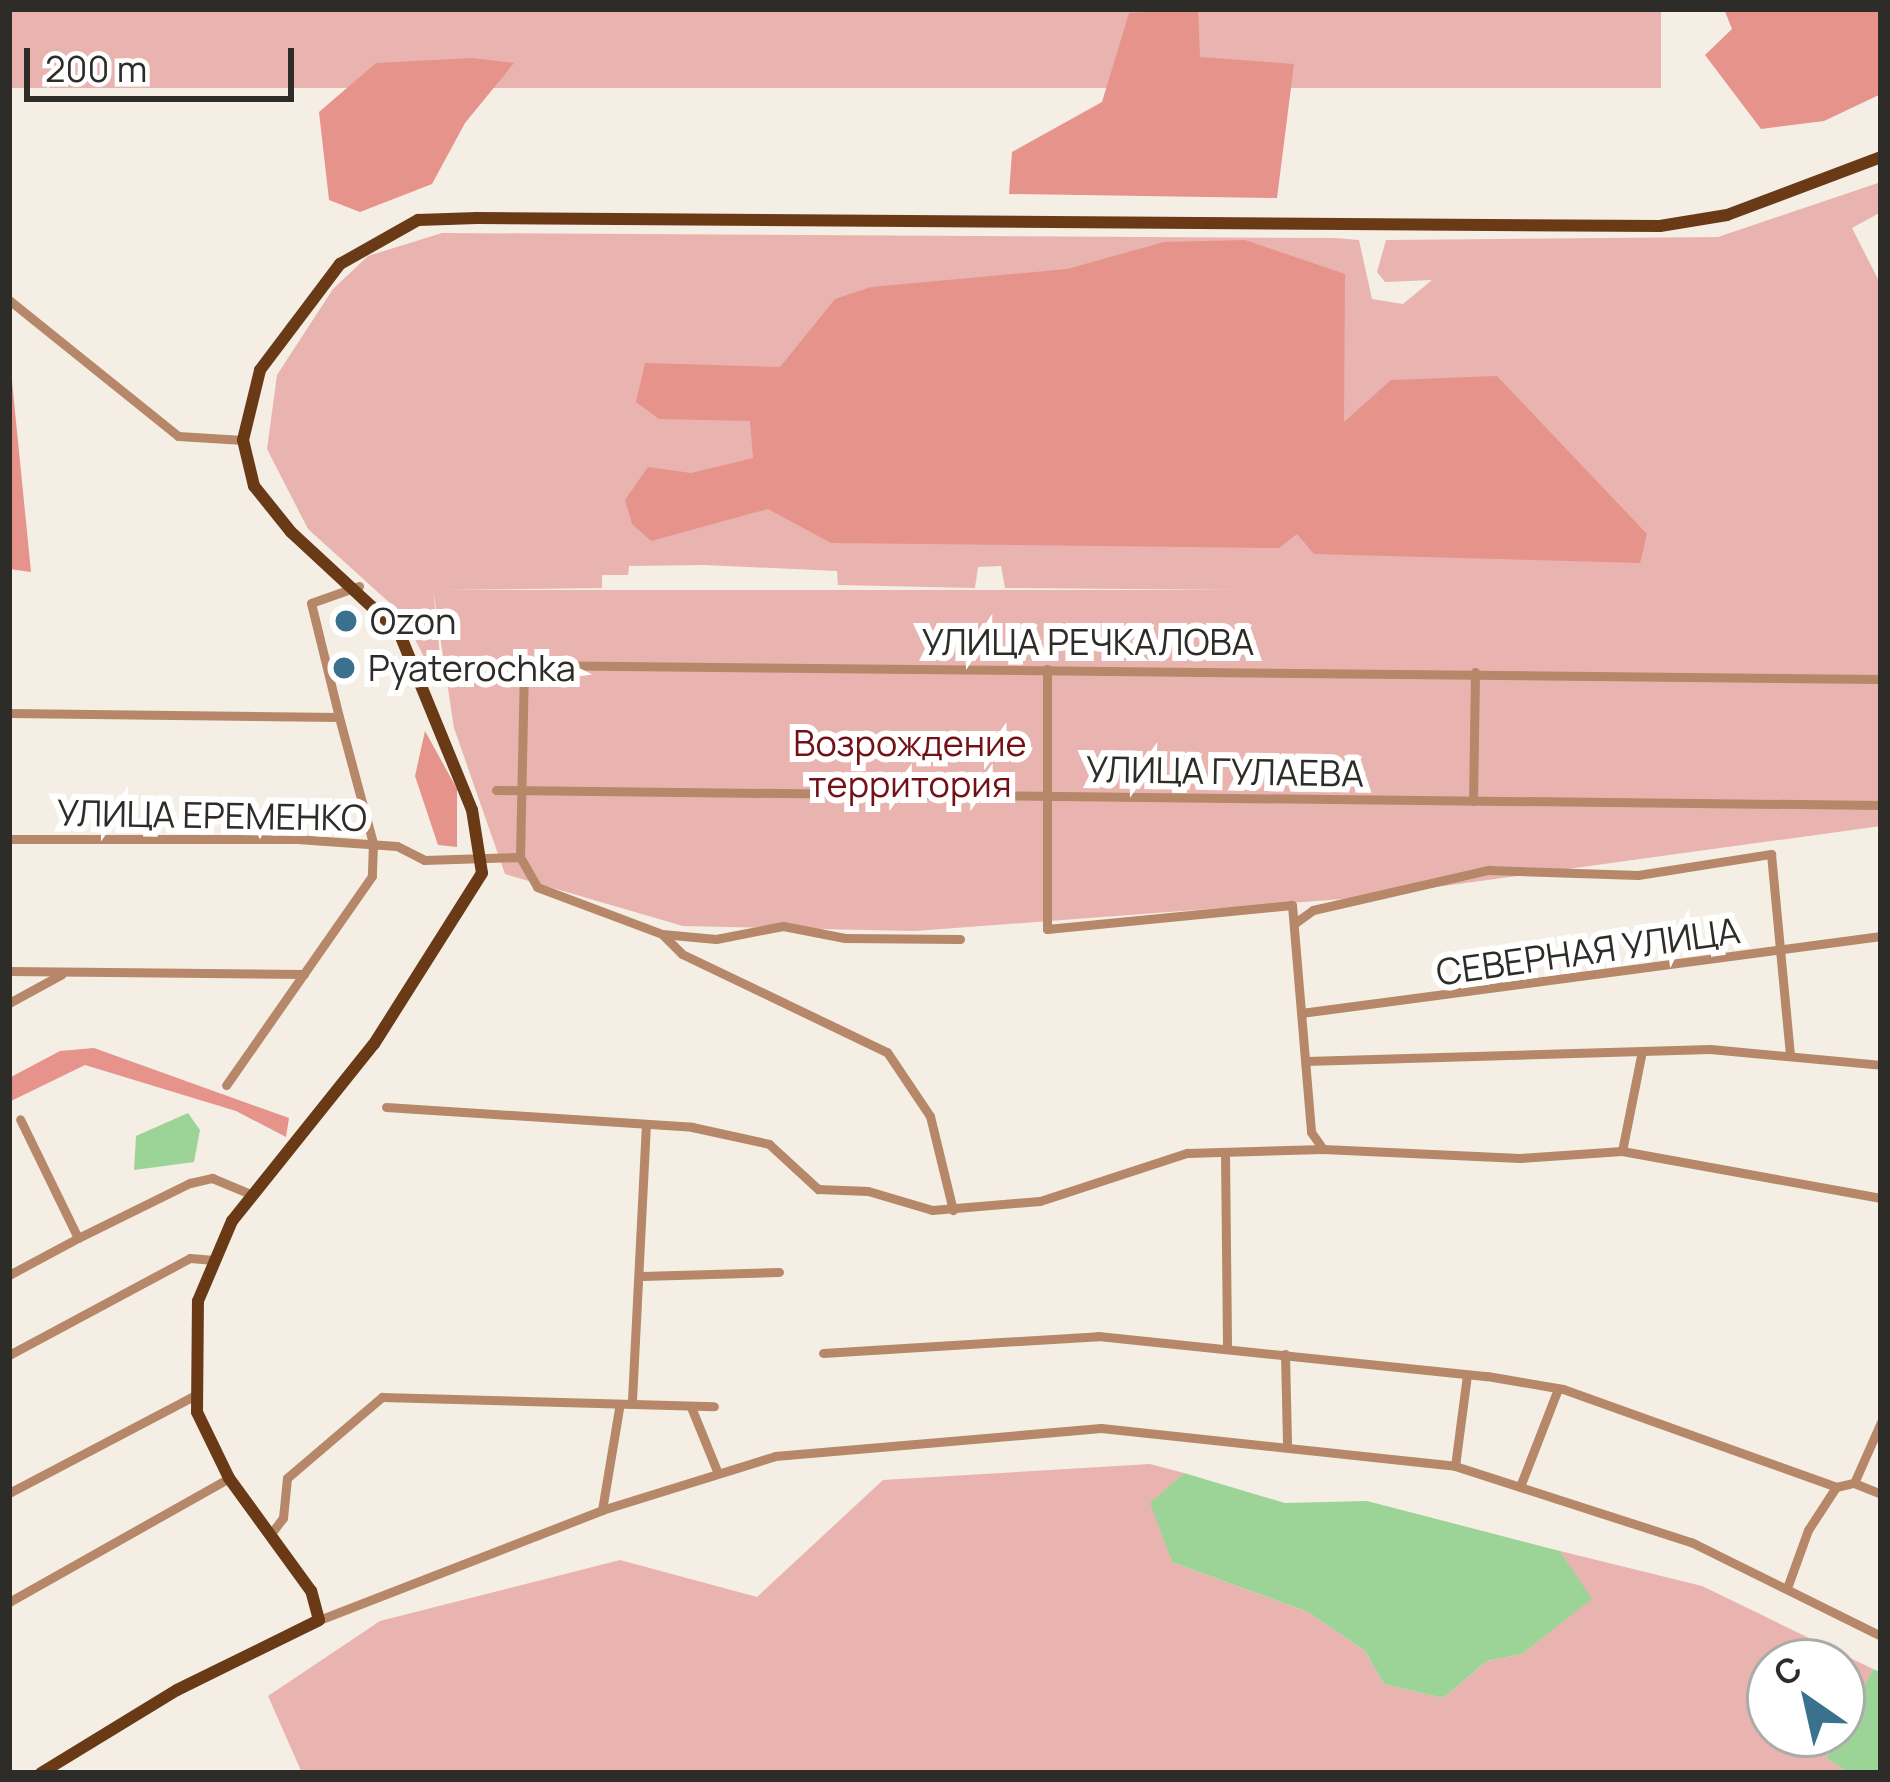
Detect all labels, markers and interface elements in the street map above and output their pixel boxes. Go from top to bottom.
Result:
scale bar [30,24,300,98]
text: 200 m [45,44,147,93]
place label: Ozon [370,599,456,643]
marker: Ozon [333,608,359,634]
street label: УЛИЦА РЕЧКАЛОВА [922,620,1254,664]
place label: Pyaterochka [368,646,576,690]
marker: Pyaterochka [331,655,357,681]
park label: Возрождение территория [793,720,1027,805]
street label: УЛИЦА ГУЛАЕВА [1086,747,1364,795]
street label: УЛИЦА ЕРЕМЕНКО [57,791,367,839]
street label: СЕВЕРНАЯ УЛИЦА [1433,908,1743,994]
north arrow [1746,1638,1866,1758]
text: С [1765,1645,1810,1696]

